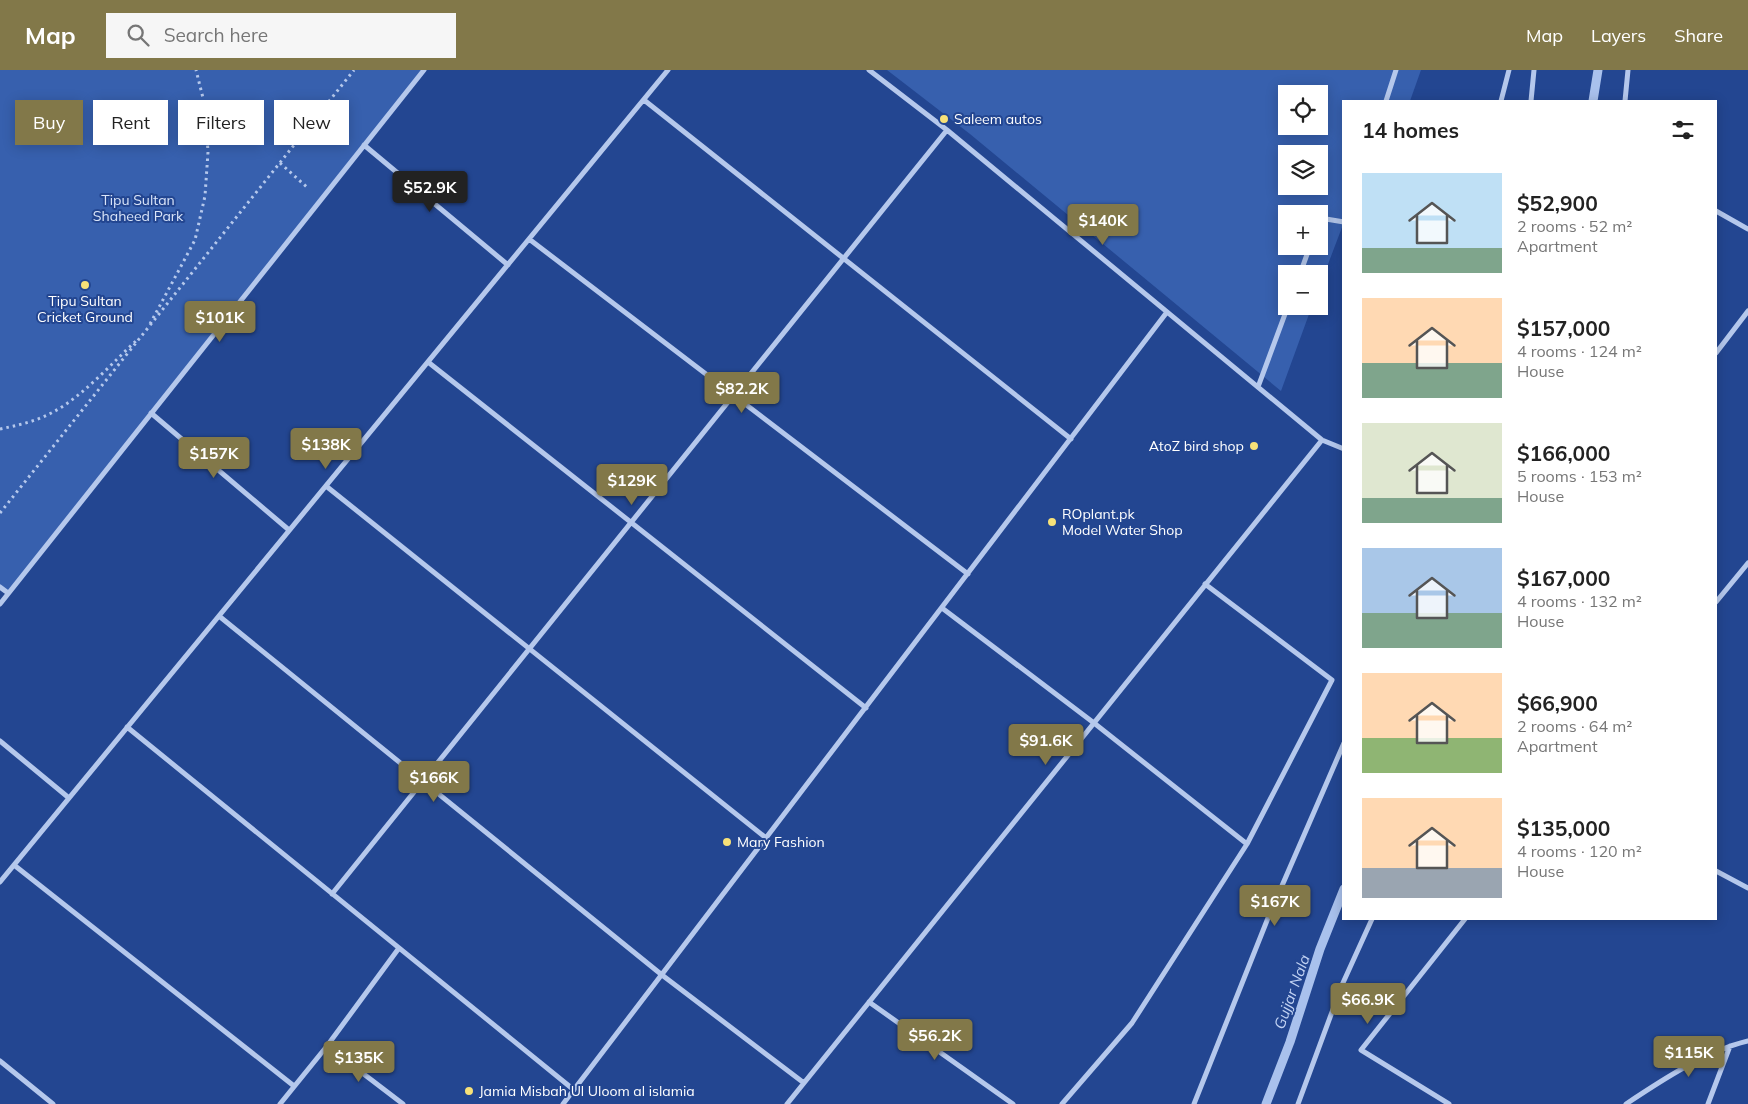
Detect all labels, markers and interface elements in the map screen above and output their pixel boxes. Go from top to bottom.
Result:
search box [106,13,456,58]
text: Map [25,20,76,50]
icon: search [124,21,152,49]
text: Search here [164,23,268,47]
text: Map [1526,24,1563,47]
text: Layers [1591,24,1646,47]
text: Share [1674,24,1723,47]
map controls [1278,85,1328,315]
button: locate [1278,85,1328,135]
chip: Buy [15,100,83,145]
chip: Rent [93,100,168,145]
chip: Filters [178,100,264,145]
chip: New [274,100,349,145]
place label: Saleem autos [954,110,1042,128]
marker: Saleem autos [938,113,950,125]
icon: filters [1669,116,1697,144]
text: 14 homes [1362,117,1459,143]
button: layers [1278,145,1328,195]
pin: $52.9K [389,170,471,213]
text: $52.9K [403,177,457,197]
text: $52,900 [1517,190,1598,216]
park label: Tipu Sultan Shaheed Park [93,191,184,225]
icon: home [1402,193,1462,253]
pin: $140K [1068,204,1138,246]
button: + [1278,205,1328,255]
text: $140K [1078,210,1128,230]
text: 2 rooms · 52 m² [1517,216,1632,236]
text: Apartment [1517,236,1598,256]
button: − [1278,265,1328,315]
marker: Tipu Sultan Cricket Ground [79,279,91,291]
place label: Tipu Sultan Cricket Ground [37,292,133,326]
pin: $101K [185,300,255,343]
text: $101K [195,307,245,327]
text: $157,000 [1517,315,1610,341]
icon: home [1402,318,1462,378]
text: 4 rooms · 124 m² [1517,341,1642,361]
text: House [1517,361,1564,381]
pin: $82.2K [701,372,783,414]
text: $82.2K [715,378,769,398]
pin: $138K [291,428,361,470]
text: $138K [301,434,351,454]
pin: $157K [179,436,249,479]
place label: AtoZ bird shop [1149,437,1244,455]
marker: AtoZ bird shop [1248,440,1260,452]
text: $166,000 [1517,440,1610,466]
text: $157K [189,443,239,463]
icon: home [1402,443,1462,503]
pin: $129K [597,464,667,506]
text: 5 rooms · 153 m² [1517,466,1642,486]
text: $129K [607,470,657,490]
text: House [1517,486,1564,506]
place label: ROplant.pk Model Water Shop [1062,505,1183,539]
marker: ROplant.pk Model Water Shop [1046,516,1058,528]
text: $167,000 [1517,565,1610,591]
icon: home [1402,568,1462,628]
text: 4 rooms · 132 m² [1517,591,1642,611]
text: House [1517,611,1564,631]
text: $66,900 [1517,690,1598,716]
icon: home [1402,693,1462,753]
text: 2 rooms · 64 m² [1517,716,1632,736]
pin: $91.6K [1005,724,1087,766]
text: $91.6K [1019,730,1073,750]
text: Apartment [1517,736,1598,756]
pin: $166K [399,760,469,803]
text: $166K [409,767,459,787]
text: $135,000 [1517,815,1610,841]
icon: home [1402,818,1462,878]
place label: Mary Fashion [737,833,825,851]
marker: Mary Fashion [721,836,733,848]
text: 4 rooms · 120 m² [1517,841,1642,861]
text: House [1517,861,1564,881]
pin: $167K [1240,884,1310,927]
text: $167K [1250,891,1300,911]
water label: Gujjar Nala [1269,952,1314,1032]
pin: $66.9K [1327,982,1409,1025]
text: $66.9K [1341,989,1395,1009]
pin: $56.2K [894,1018,976,1061]
text: $56.2K [908,1025,962,1045]
pin: $115K [1654,1036,1724,1078]
pin: $135K [324,1040,394,1083]
text: $115K [1664,1042,1714,1062]
text: $135K [334,1047,384,1067]
place label: Jamia Misbah Ul Uloom al islamia [479,1082,695,1100]
marker: Jamia Misbah Ul Uloom al islamia [463,1085,475,1097]

